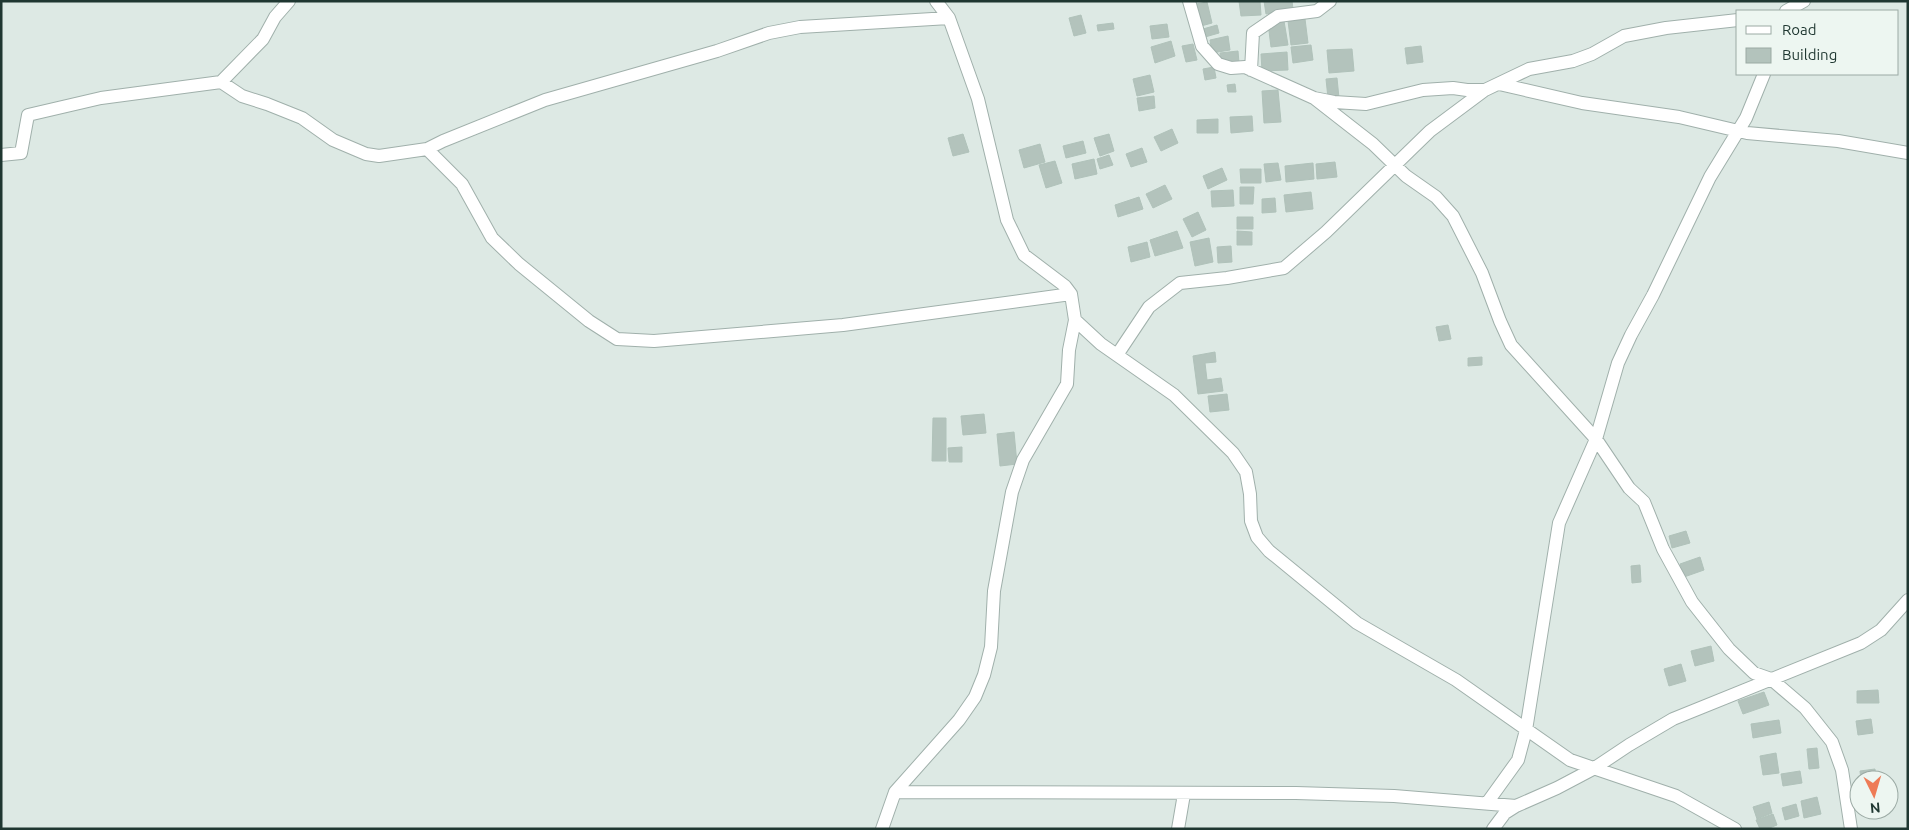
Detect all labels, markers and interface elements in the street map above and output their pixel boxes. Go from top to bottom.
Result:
legend [1736,10,1899,75]
text: Road [1782,21,1817,38]
text: Building [1782,46,1837,63]
north arrow [1849,770,1899,820]
text: N [1869,800,1881,816]

